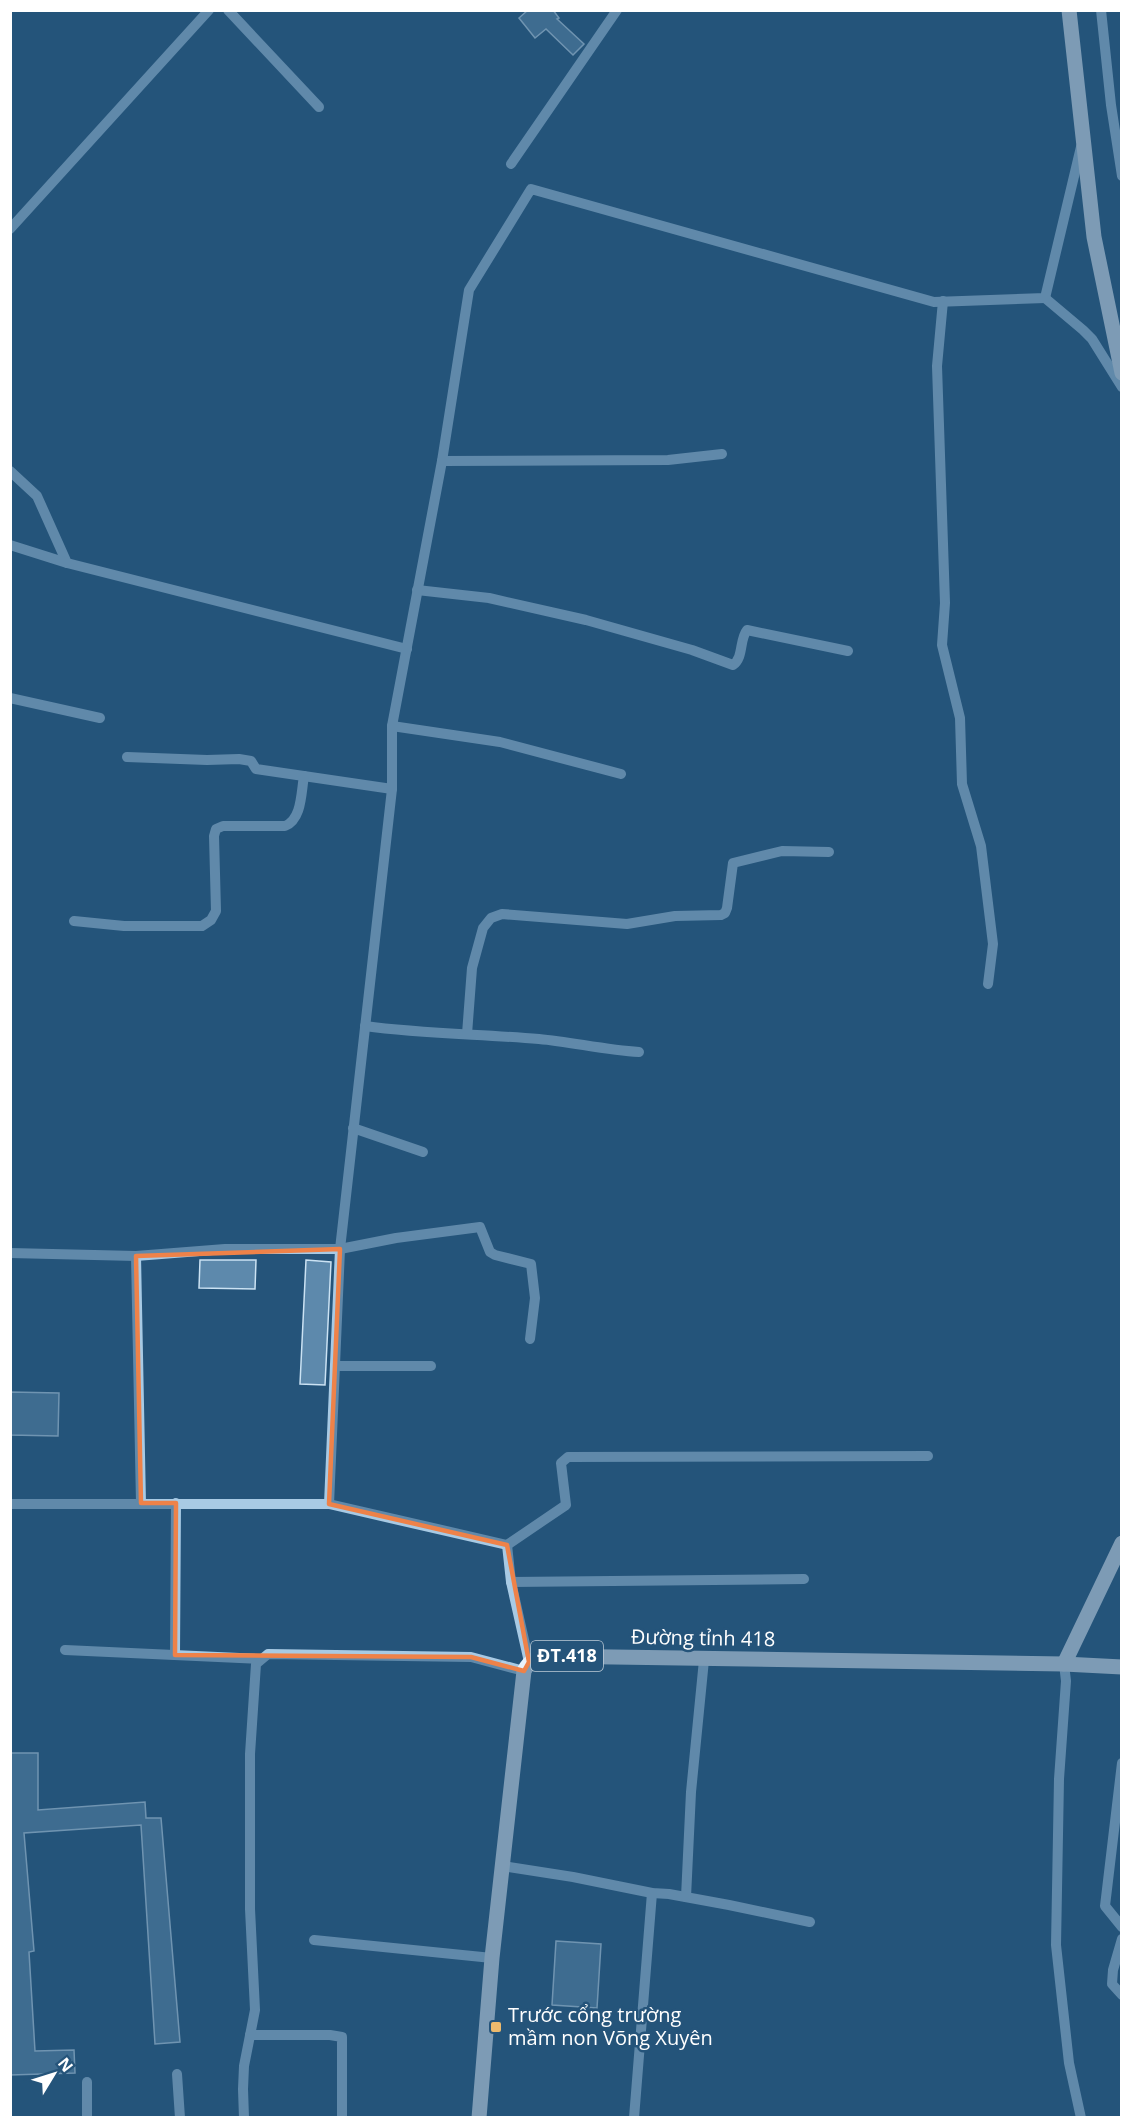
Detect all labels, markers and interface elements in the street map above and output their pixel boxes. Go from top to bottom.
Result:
street label: Đường tỉnh 418 [631,1623,775,1652]
road number: ĐT.418 [531,1641,603,1671]
place label: Trước cổng trường mầm non Võng Xuyên [508,2001,713,2051]
marker: Trước cổng trường mầm non Võng Xuyên [489,2020,503,2034]
north arrow [24,2044,84,2104]
text: N [53,2053,78,2077]

